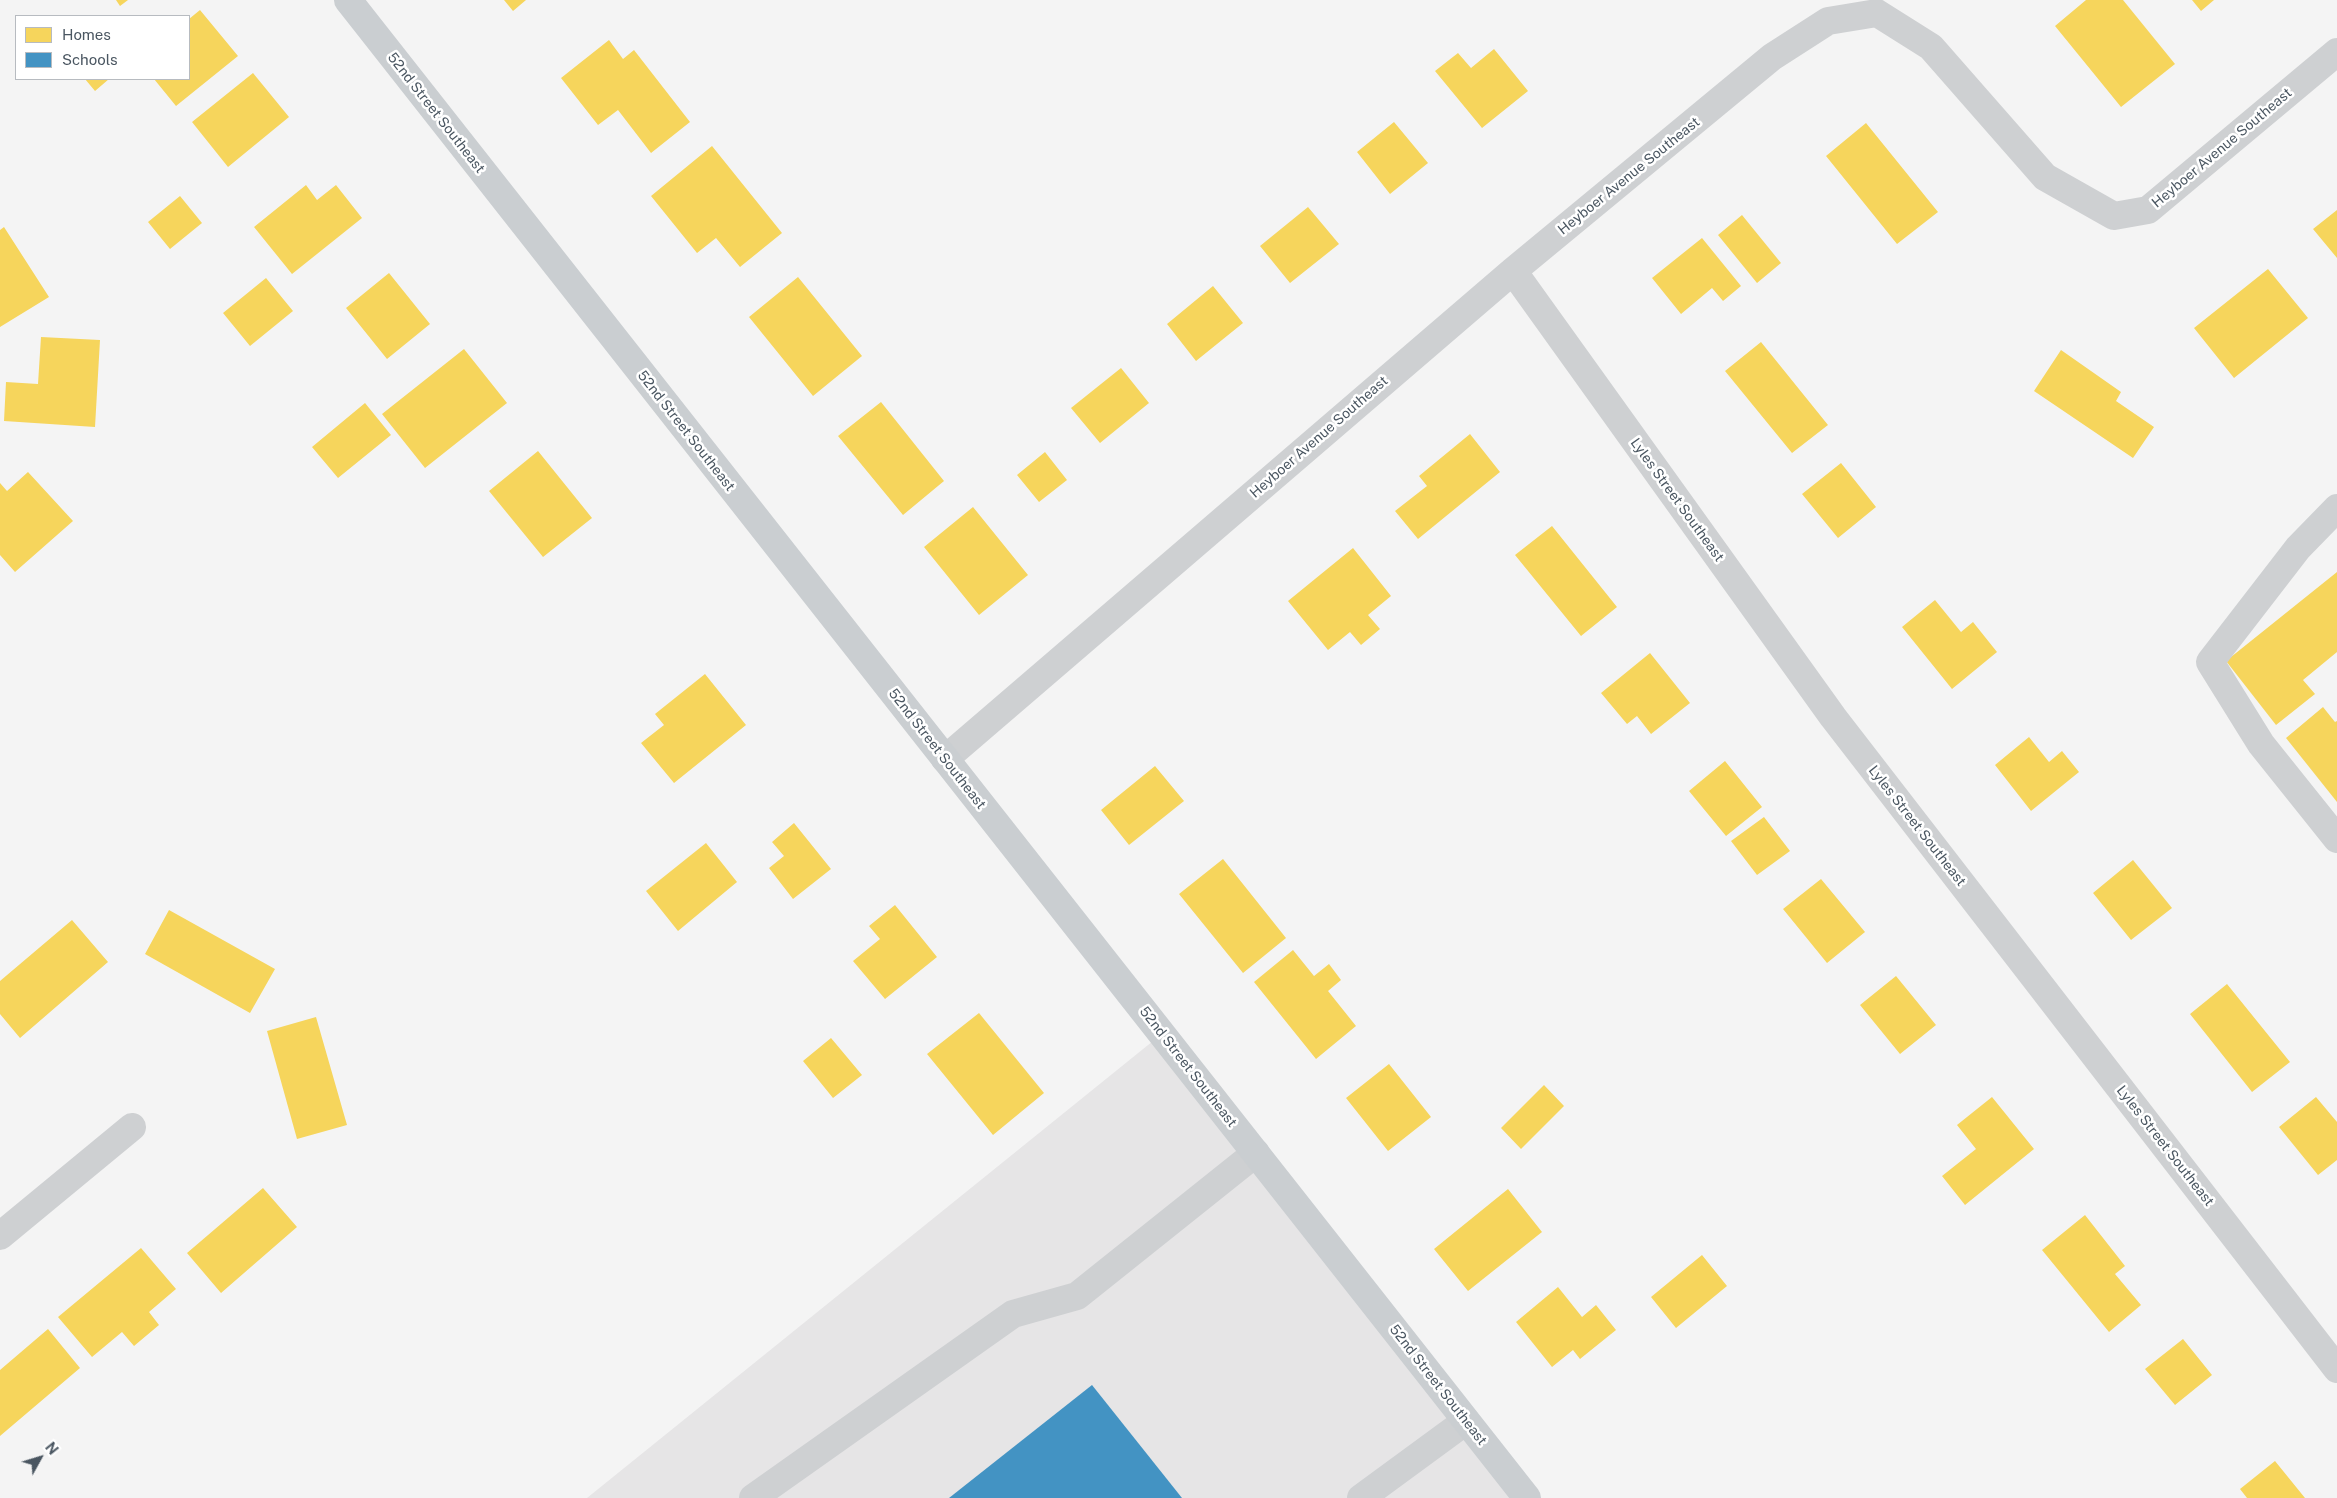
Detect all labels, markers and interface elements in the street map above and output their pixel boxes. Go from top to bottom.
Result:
legend [15,15,190,80]
text: Homes [62,26,111,43]
street label: 52nd Street Southeast [384,49,488,177]
text: Schools [62,51,118,68]
street label: Heyboer Avenue Southeast [2149,85,2295,211]
street label: Heyboer Avenue Southeast [1555,114,1703,238]
street label: 52nd Street Southeast [634,367,738,495]
street label: Heyboer Avenue Southeast [1247,372,1391,502]
street label: Lyles Street Southeast [1627,435,1727,565]
street label: 52nd Street Southeast [885,685,989,813]
street label: Lyles Street Southeast [1865,762,1969,890]
street label: 52nd Street Southeast [1136,1003,1240,1131]
street label: Lyles Street Southeast [2113,1082,2217,1210]
street label: 52nd Street Southeast [1386,1321,1490,1449]
north arrow [15,1433,65,1483]
text: N [42,1439,61,1458]

